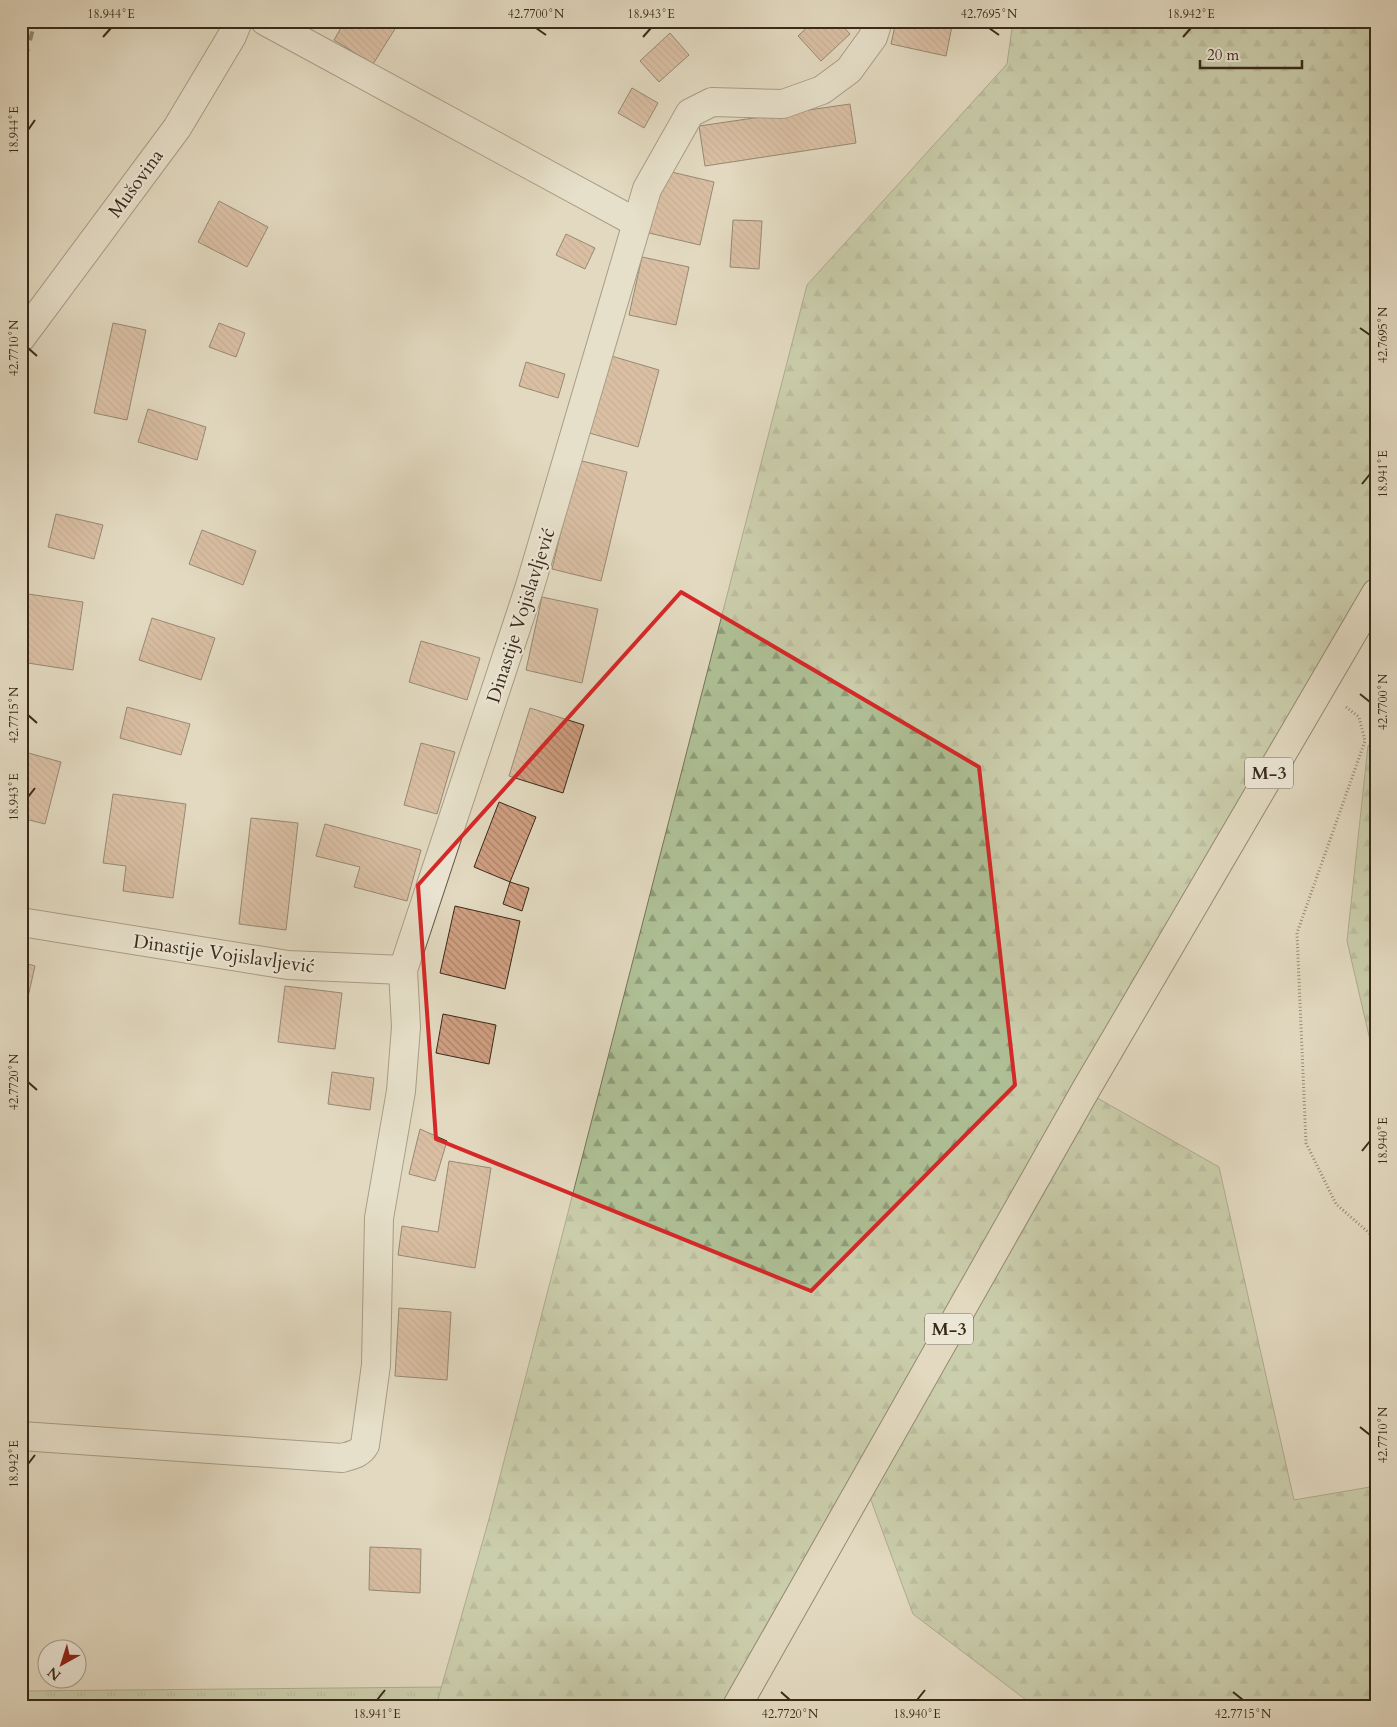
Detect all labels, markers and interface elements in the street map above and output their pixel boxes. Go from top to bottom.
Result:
text: 18.944°E [87,6,135,22]
text: 42.7700°N [508,6,565,22]
text: 18.943°E [627,6,675,22]
text: 42.7695°N [961,6,1018,22]
text: 18.942°E [1167,6,1215,22]
scale bar [1200,38,1302,70]
text: 20 m [1207,45,1239,65]
text: 18.944°E [6,106,22,154]
street label: Mušovina [102,144,170,223]
text: 42.7695°N [1375,306,1391,363]
text: 42.7710°N [6,319,22,376]
text: 18.941°E [1375,450,1391,498]
street label: Dinastije Vojislavljević [480,524,562,706]
text: 42.7700°N [1375,673,1391,730]
text: 42.7715°N [6,686,22,743]
road number: M-3 [1245,758,1293,788]
text: 18.943°E [6,773,22,821]
street label: Dinastije Vojislavljević [131,928,317,980]
text: 42.7720°N [6,1053,22,1110]
text: 18.940°E [1375,1117,1391,1165]
road number: M-3 [925,1314,973,1345]
text: 42.7710°N [1375,1406,1391,1463]
text: 18.942°E [6,1440,22,1488]
north arrow [38,1640,88,1690]
text: N [43,1663,65,1685]
text: 18.941°E [353,1706,401,1722]
text: 42.7720°N [762,1706,819,1722]
text: 18.940°E [893,1706,941,1722]
text: 42.7715°N [1215,1706,1272,1722]

